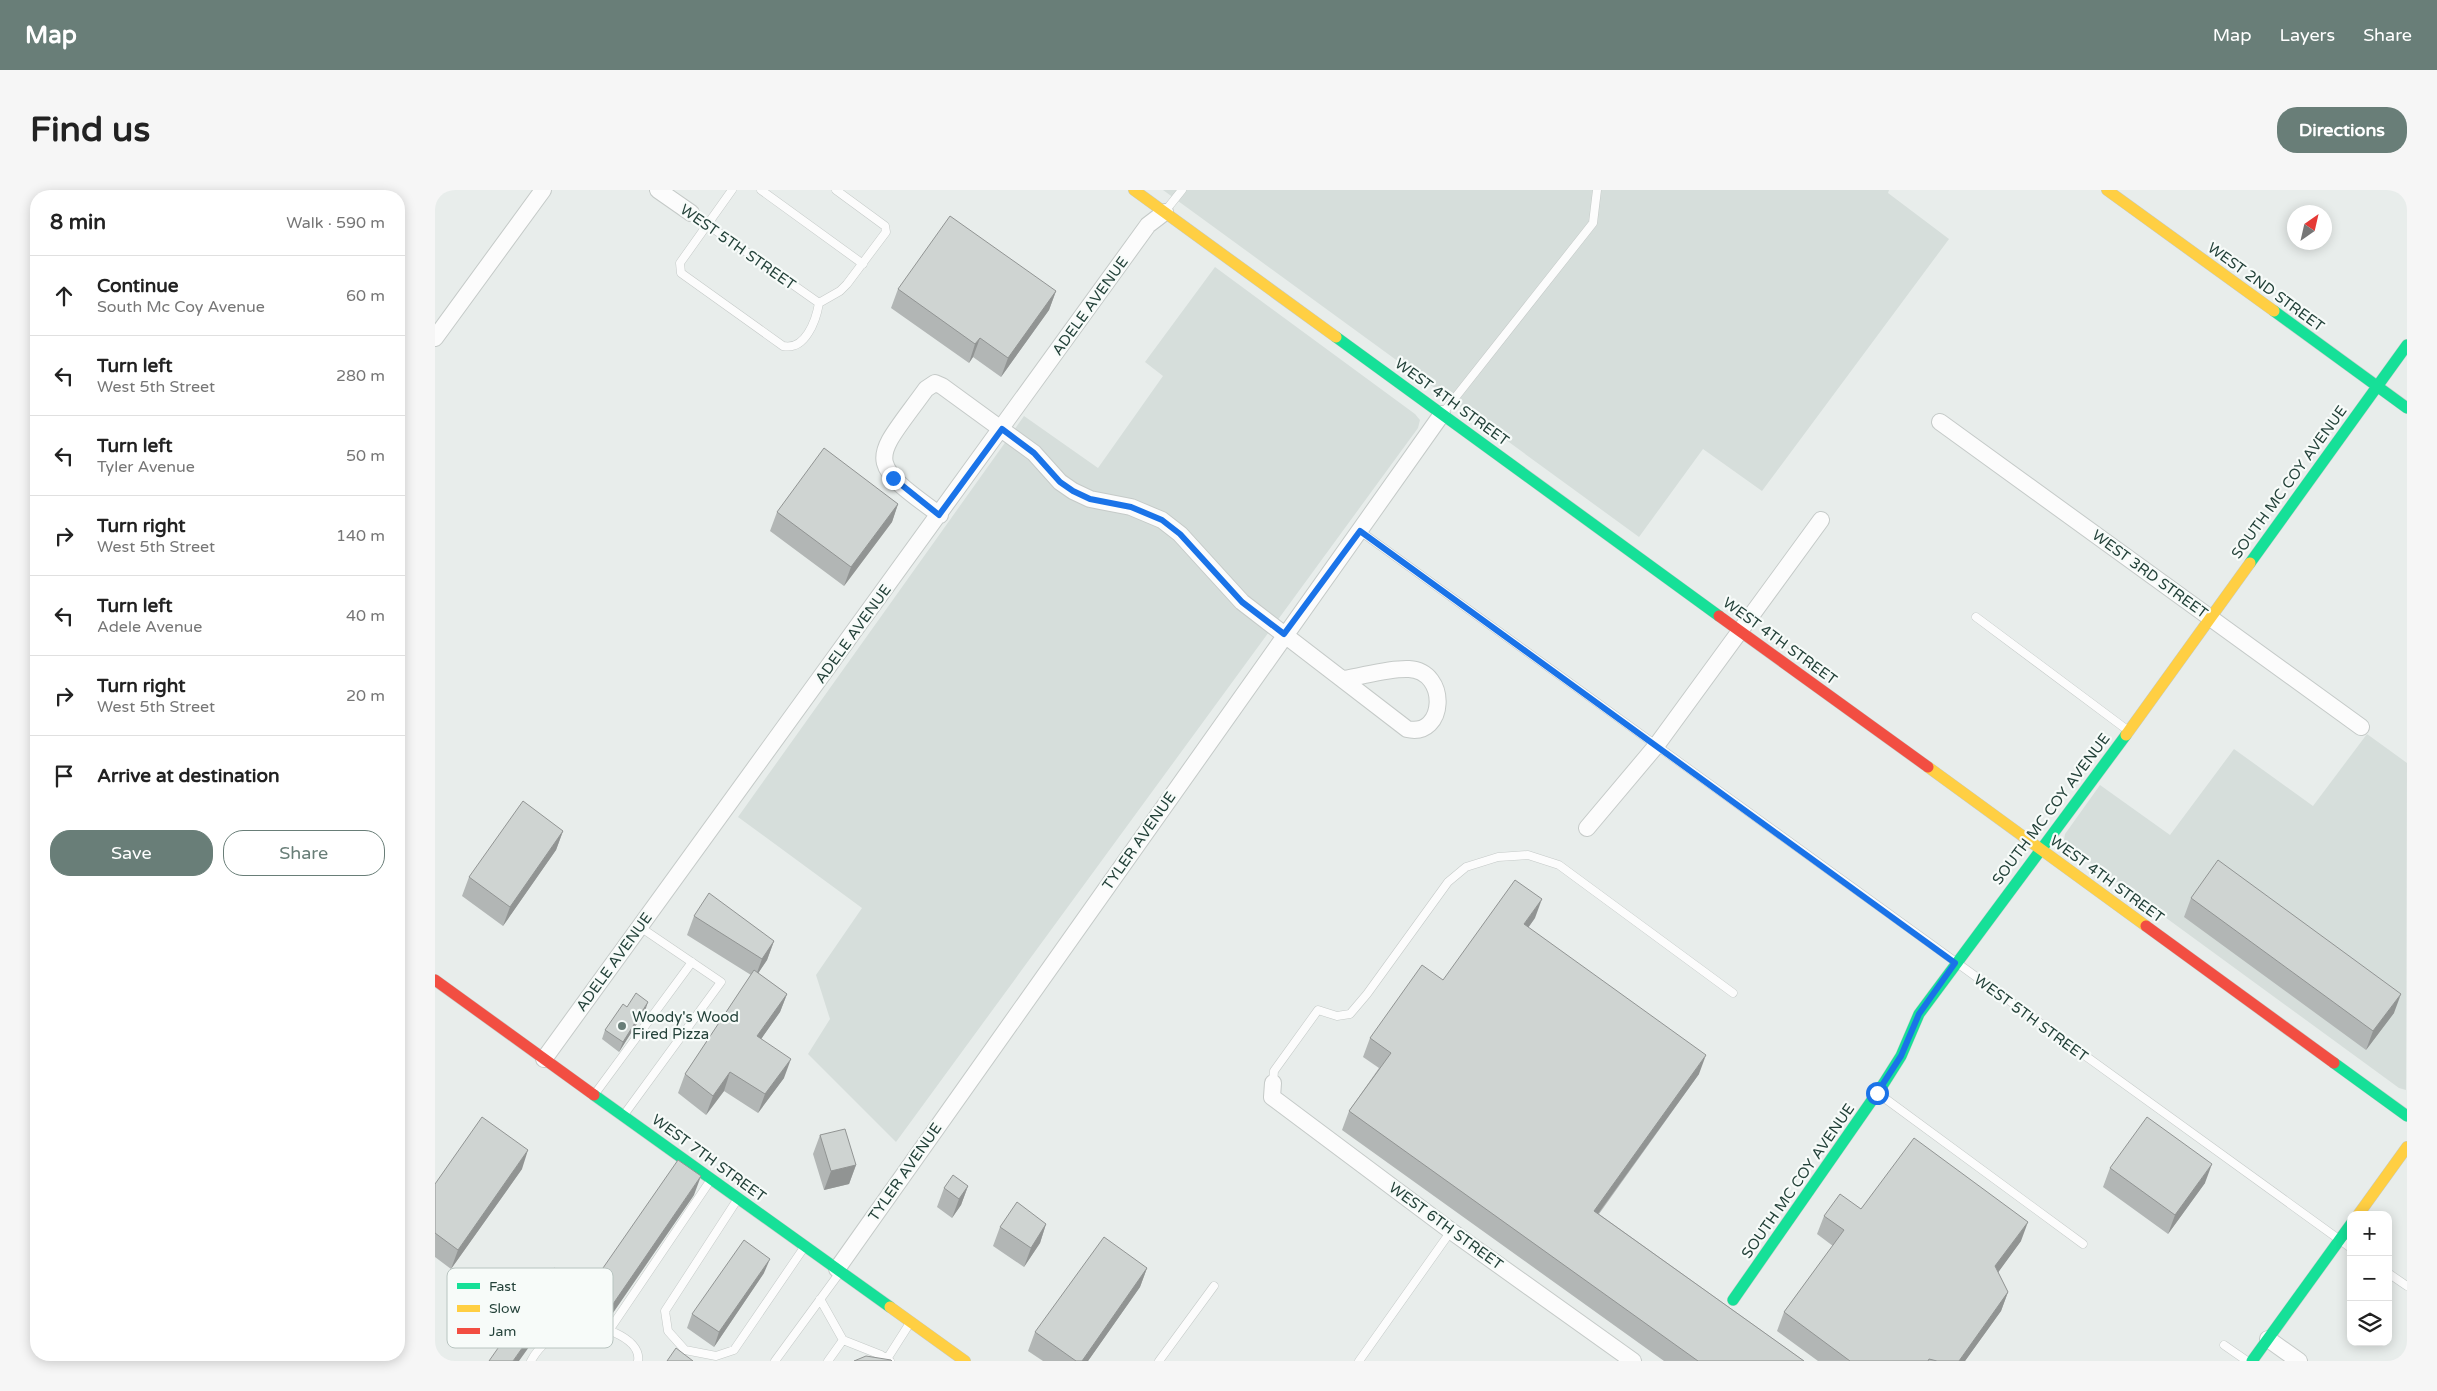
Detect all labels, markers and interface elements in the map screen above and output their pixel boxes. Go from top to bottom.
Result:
text: Map [25,21,77,50]
text: Map [2213,24,2252,46]
text: Layers [2280,24,2335,46]
text: Share [2363,24,2412,46]
button: Directions [2277,107,2407,153]
text: Find us [30,109,150,151]
street label: WEST 5TH STREET [677,200,799,294]
north arrow [2287,205,2332,250]
text: 8 min [50,210,106,235]
text: Walk · 590 m [286,213,385,233]
street label: WEST 2ND STREET [2204,239,2328,335]
street label: ADELE AVENUE [1048,253,1132,359]
text: Continue [97,275,179,297]
icon: ahead [50,282,78,310]
text: 60 m [346,286,385,306]
text: South Mc Coy Avenue [97,297,265,317]
street label: WEST 4TH STREET [1391,354,1513,450]
text: Turn left [97,355,173,377]
icon: left [50,362,78,390]
text: 280 m [336,366,385,386]
text: West 5th Street [97,377,215,397]
street label: SOUTH MC COY AVENUE [2227,402,2351,562]
text: Turn left [97,435,173,457]
icon: left [50,442,78,470]
text: 50 m [346,446,385,466]
text: Tyler Avenue [97,457,195,477]
route end [882,467,905,490]
text: Turn right [97,515,185,537]
icon: right [50,522,78,550]
text: 140 m [336,526,385,546]
street label: WEST 3RD STREET [2089,526,2211,622]
text: West 5th Street [97,537,215,557]
street label: ADELE AVENUE [811,581,895,687]
street label: WEST 4TH STREET [1719,593,1841,689]
text: Turn left [97,595,173,617]
icon: left [50,602,78,630]
text: 40 m [346,606,385,626]
text: Adele Avenue [97,617,202,637]
text: Turn right [97,675,185,697]
icon: right [50,682,78,710]
text: 20 m [346,686,385,706]
text: West 5th Street [97,697,215,717]
street label: SOUTH MC COY AVENUE [1988,730,2114,888]
icon: arrive [50,762,78,790]
text: Arrive at destination [97,765,280,787]
street label: TYLER AVENUE [1098,788,1180,894]
button: Save [50,830,213,876]
button: Share [223,830,385,876]
street label: WEST 4TH STREET [2046,831,2168,927]
street label: ADELE AVENUE [572,909,656,1015]
street label: WEST 5TH STREET [1970,970,2092,1066]
place label: Woody's Wood Fired Pizza [632,1008,739,1043]
marker: Woody's Wood Fired Pizza [616,1020,628,1032]
route start [1866,1082,1889,1105]
street label: SOUTH MC COY AVENUE [1738,1100,1858,1262]
street label: WEST 7TH STREET [648,1110,770,1206]
street label: TYLER AVENUE [864,1119,946,1225]
street label: WEST 6TH STREET [1385,1178,1507,1274]
map controls [2347,1211,2392,1346]
button: + [2347,1211,2392,1256]
button: − [2347,1256,2392,1301]
legend [447,1268,613,1348]
text: Fast [489,1278,517,1295]
text: Slow [489,1300,521,1317]
button: layers [2347,1301,2392,1346]
text: Jam [489,1323,516,1340]

